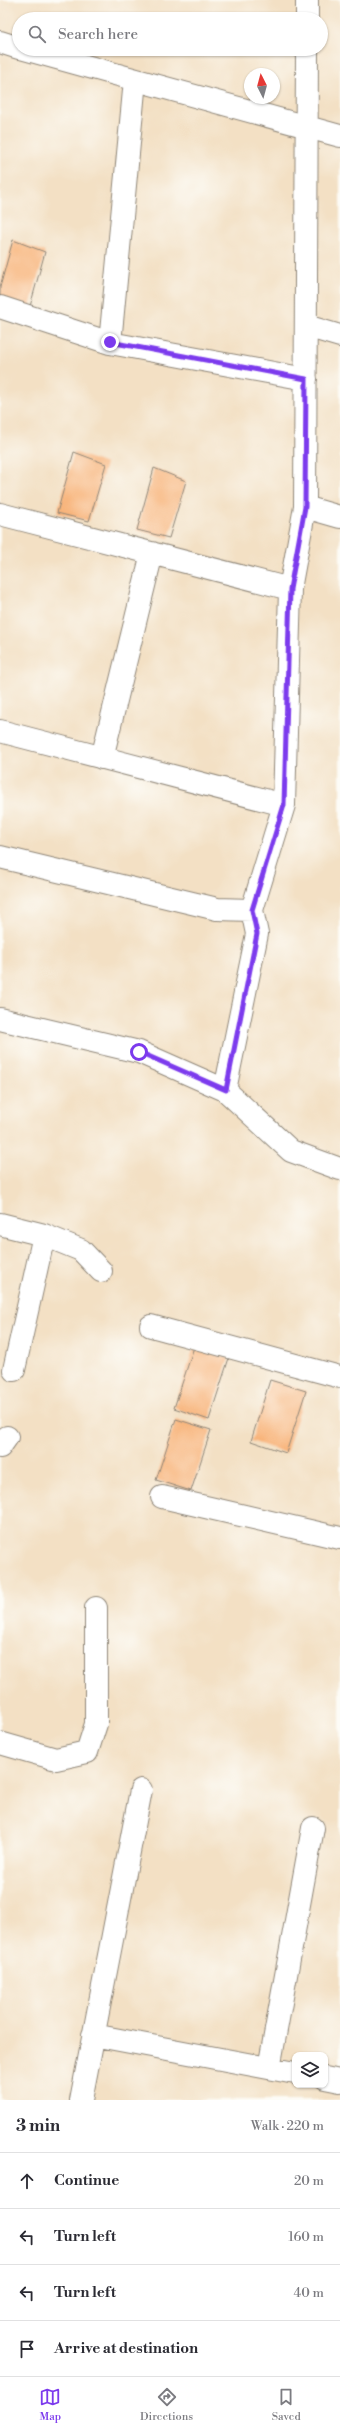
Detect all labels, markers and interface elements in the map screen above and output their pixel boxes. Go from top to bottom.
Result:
search box [12,12,328,56]
icon: search [26,23,48,45]
text: Search here [58,25,138,44]
north arrow [244,68,280,104]
route end [101,333,119,351]
route start [130,1043,148,1061]
map controls [292,2052,328,2088]
button: layers [292,2052,328,2088]
text: 3 min [16,2115,60,2137]
text: Walk · 220 m [251,2118,324,2134]
icon: ahead [16,2170,38,2192]
text: Continue [54,2171,119,2190]
text: 20 m [294,2173,324,2189]
icon: left [16,2226,38,2248]
text: Turn left [54,2227,116,2246]
text: 160 m [288,2229,324,2245]
icon: left [16,2282,38,2304]
text: Turn left [54,2283,116,2302]
text: 40 m [294,2285,324,2301]
icon: arrive [16,2338,38,2360]
text: Arrive at destination [54,2339,198,2358]
tab: Map [39,2386,61,2424]
tab: Directions [140,2386,193,2424]
tab: Saved [272,2386,301,2424]

